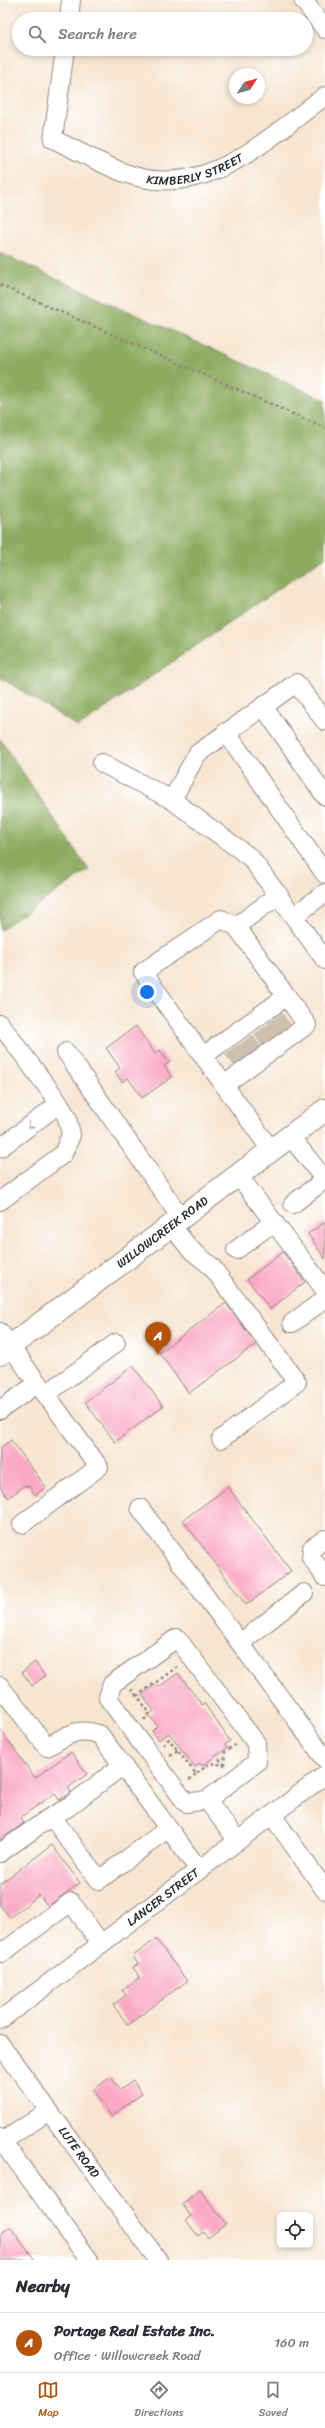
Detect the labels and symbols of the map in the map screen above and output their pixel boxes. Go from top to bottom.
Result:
north arrow [229,68,265,104]
street label: KIMBERLY STREET [145,146,249,192]
your location [137,982,157,1002]
one-way arrow [27,1121,34,1128]
street label: WILLOWCREEK ROAD [111,1190,213,1274]
pin: A [145,1322,171,1355]
street label: LANCER STREET [122,1862,205,1932]
street label: LUTE ROAD [53,2122,106,2183]

